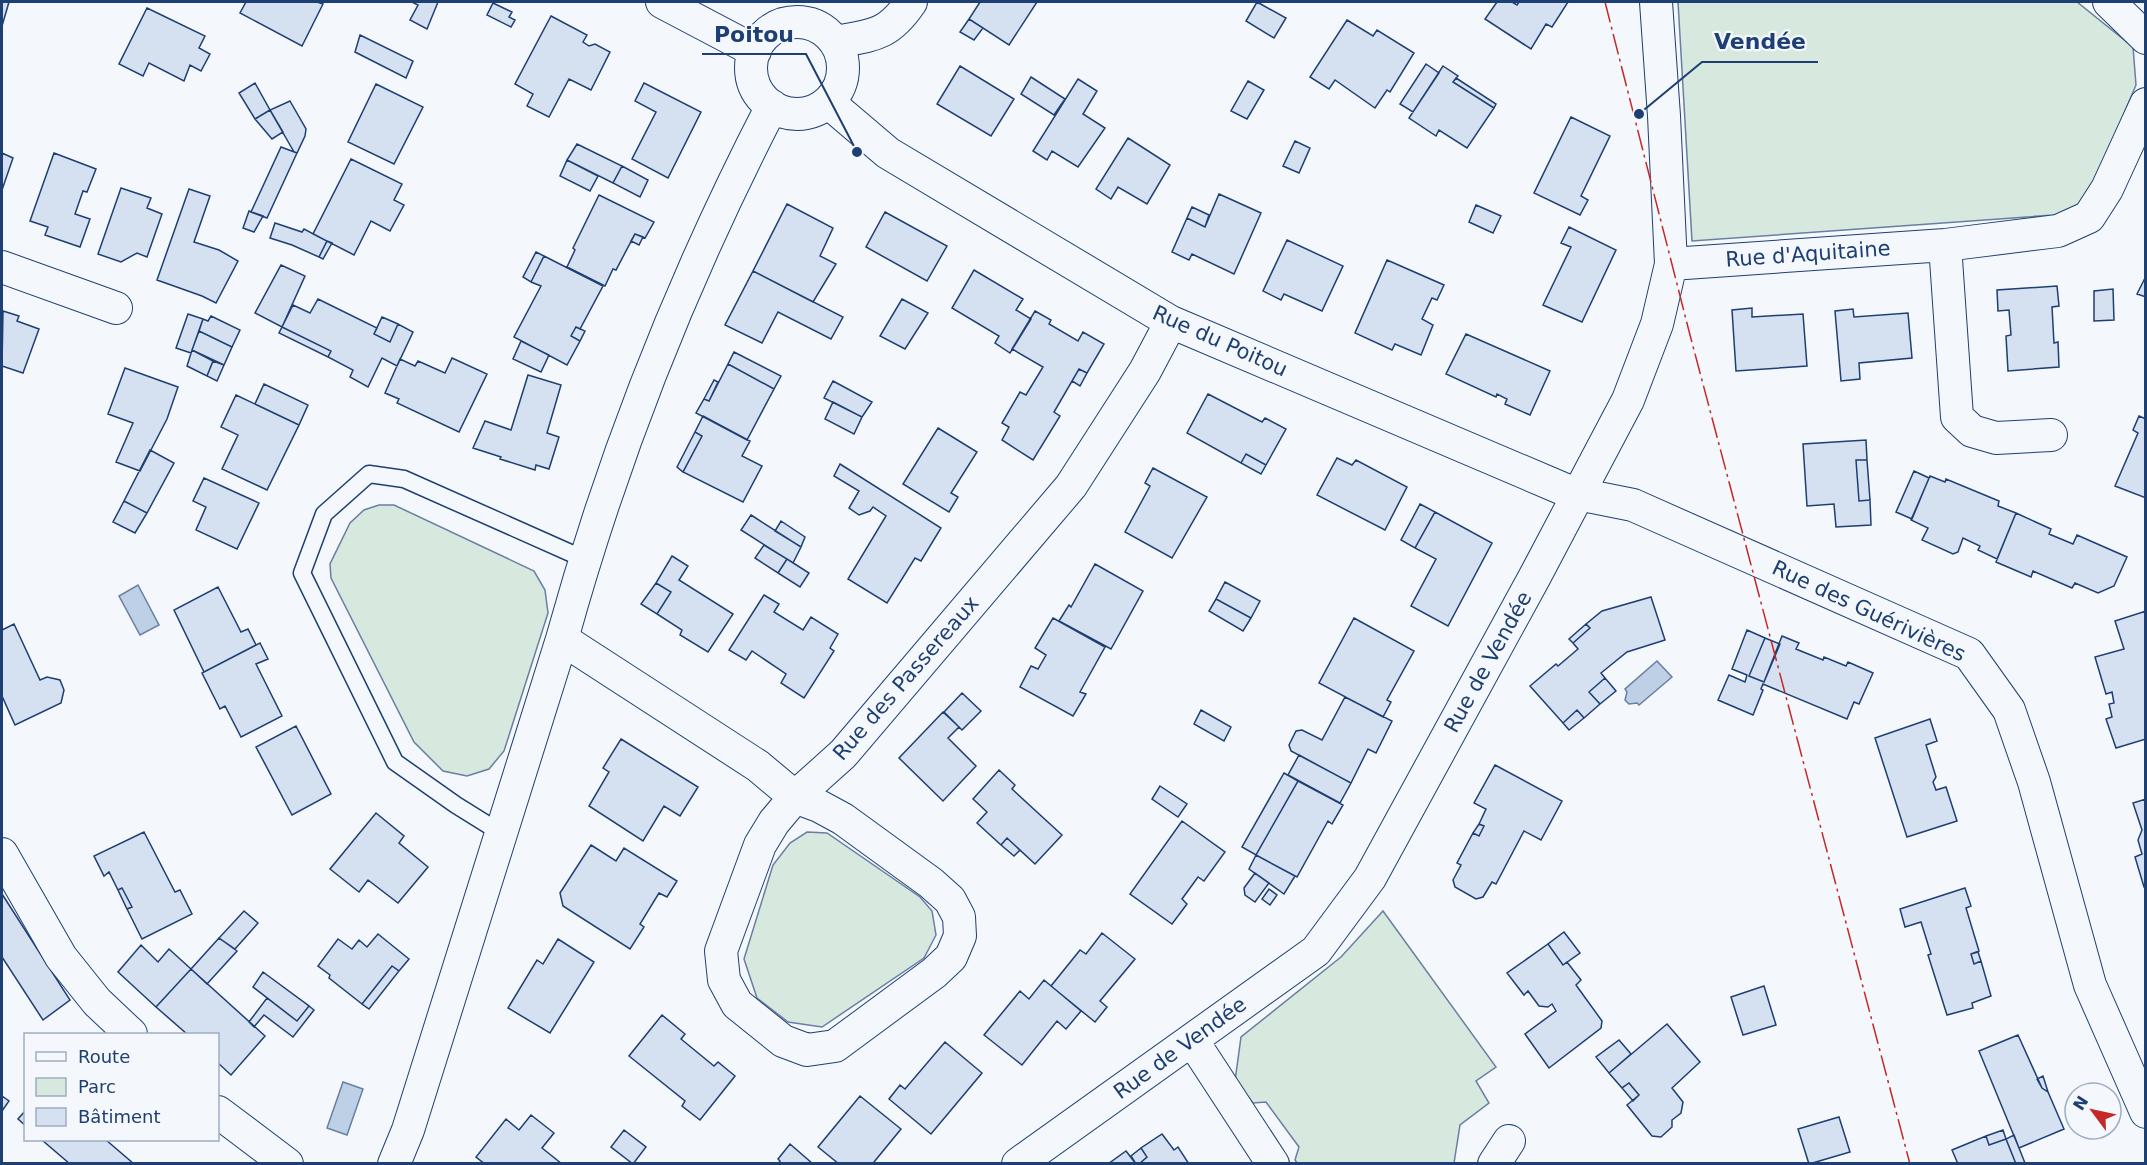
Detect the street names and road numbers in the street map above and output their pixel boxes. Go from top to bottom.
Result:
street label: Rue d'Aquitaine [1725,236,1891,272]
street label: Rue du Poitou [1149,301,1291,381]
street label: Rue des Guérivières [1768,556,1970,666]
street label: Rue de Vendée [1439,587,1537,737]
street label: Rue des Passereaux [828,591,984,765]
street label: Rue de Vendée [1109,992,1251,1104]

